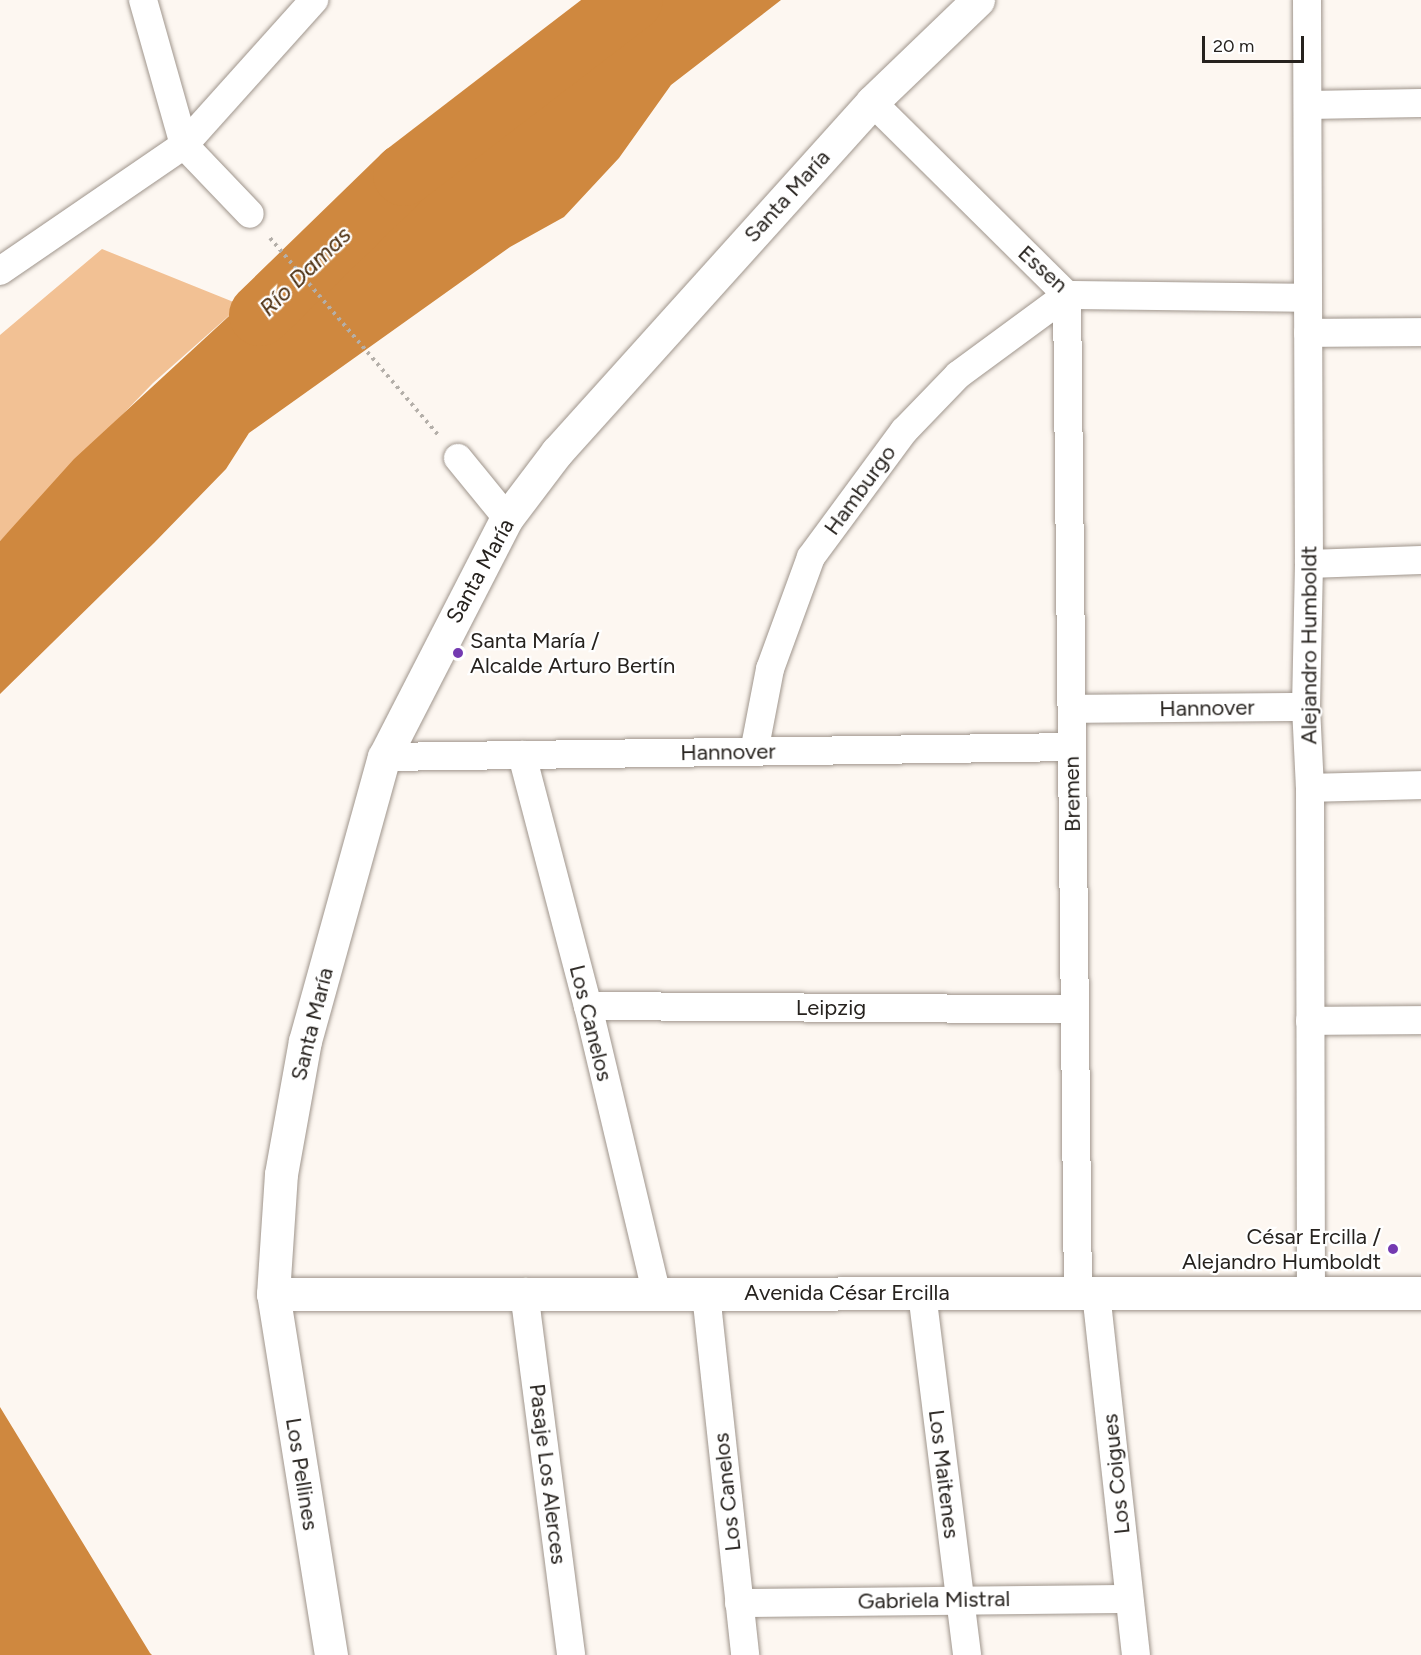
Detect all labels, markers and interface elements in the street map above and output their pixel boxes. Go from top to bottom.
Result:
scale bar [1205,24,1307,62]
text: 20 m [1213,35,1254,57]
street label: Santa María [739,144,835,248]
water label: Río Damas [253,220,357,322]
street label: Essen [1013,240,1073,298]
street label: Hamburgo [819,440,901,540]
street label: Santa María [440,514,520,628]
street label: Alejandro Humboldt [1296,546,1322,744]
place label: Santa María / Alcalde Arturo Bertín [470,627,675,678]
marker: Santa María / Alcalde Arturo Bertín [451,646,465,660]
street label: Hannover [1159,694,1255,722]
street label: Hannover [680,738,776,766]
street label: Bremen [1058,756,1086,832]
street label: Los Canelos [564,962,618,1084]
street label: Santa María [285,965,339,1083]
street label: Leipzig [796,995,866,1021]
place label: César Ercilla / Alejandro Humboldt [1182,1223,1381,1274]
marker: César Ercilla / Alejandro Humboldt [1386,1242,1400,1256]
street label: Avenida César Ercilla [744,1280,950,1306]
street label: Pasaje Los Alerces [524,1382,572,1566]
street label: Los Maitenes [923,1408,965,1540]
street label: Los Coigues [1097,1412,1135,1536]
street label: Los Pellines [280,1416,324,1532]
street label: Los Canelos [708,1431,746,1553]
street label: Gabriela Mistral [857,1585,1011,1615]

